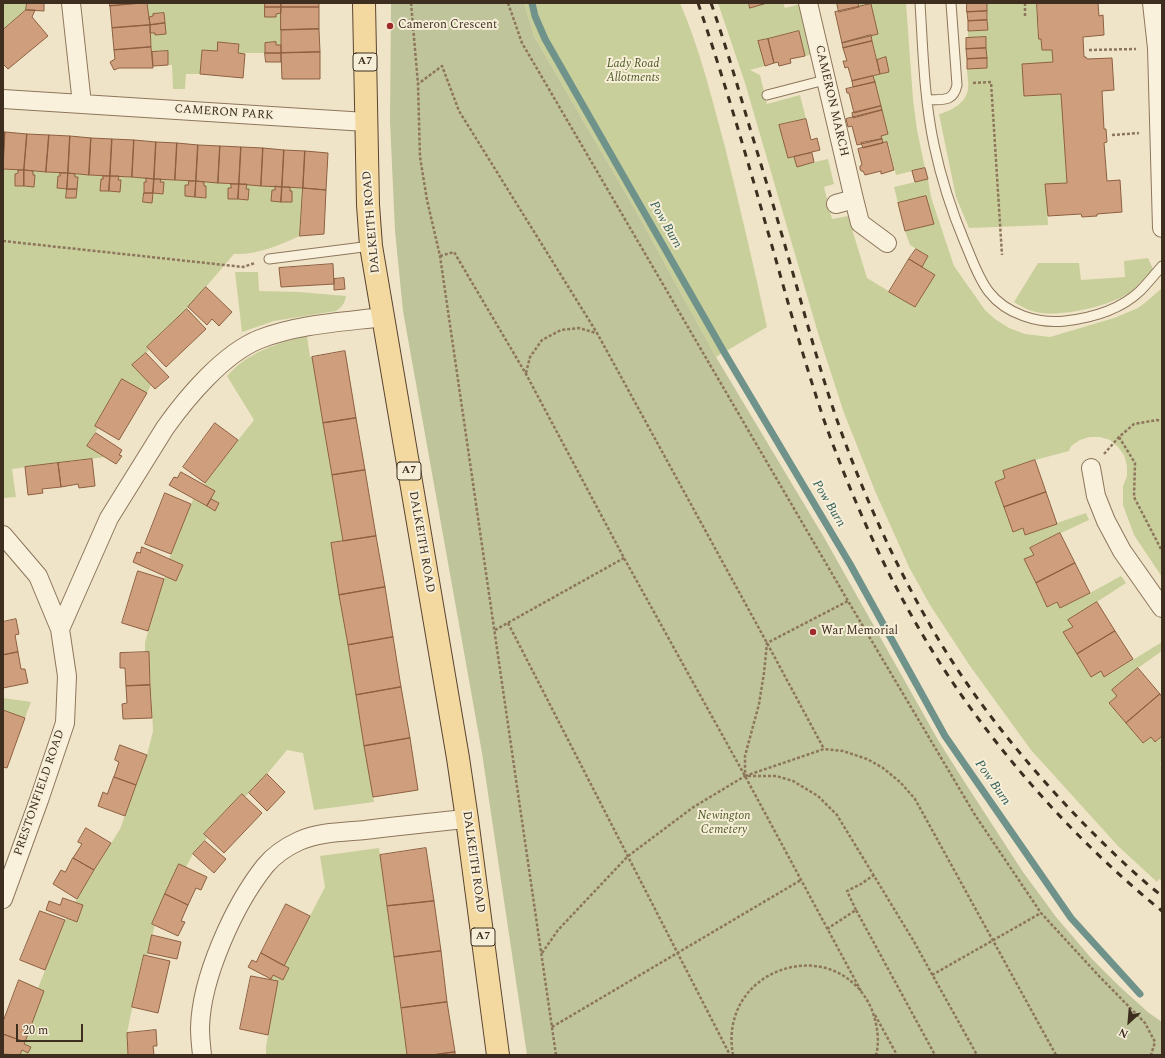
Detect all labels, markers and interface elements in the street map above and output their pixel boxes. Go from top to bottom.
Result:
place label: Cameron Crescent [398,19,497,33]
marker: Cameron Crescent [385,21,395,31]
street label: CAMERON MARCH [811,44,851,158]
road number: A7 [353,53,377,71]
park label: Lady Road Allotments [606,58,660,86]
street label: CAMERON PARK [174,102,274,124]
street label: DALKEITH ROAD [360,170,384,274]
water label: Pow Burn [645,199,685,251]
road number: A7 [397,462,421,480]
water label: Pow Burn [808,478,848,530]
street label: DALKEITH ROAD [405,490,437,594]
place label: War Memorial [821,625,898,639]
marker: War Memorial [808,627,818,637]
street label: PRESTONFIELD ROAD [12,728,68,858]
water label: Pow Burn [971,757,1013,809]
street label: DALKEITH ROAD [459,810,487,914]
park label: Newington Cemetery [697,810,751,838]
road number: A7 [471,928,495,946]
north arrow [1109,1002,1149,1042]
scale bar [18,1016,85,1042]
text: 20 m [23,1021,48,1040]
text: N [1116,1024,1131,1043]

